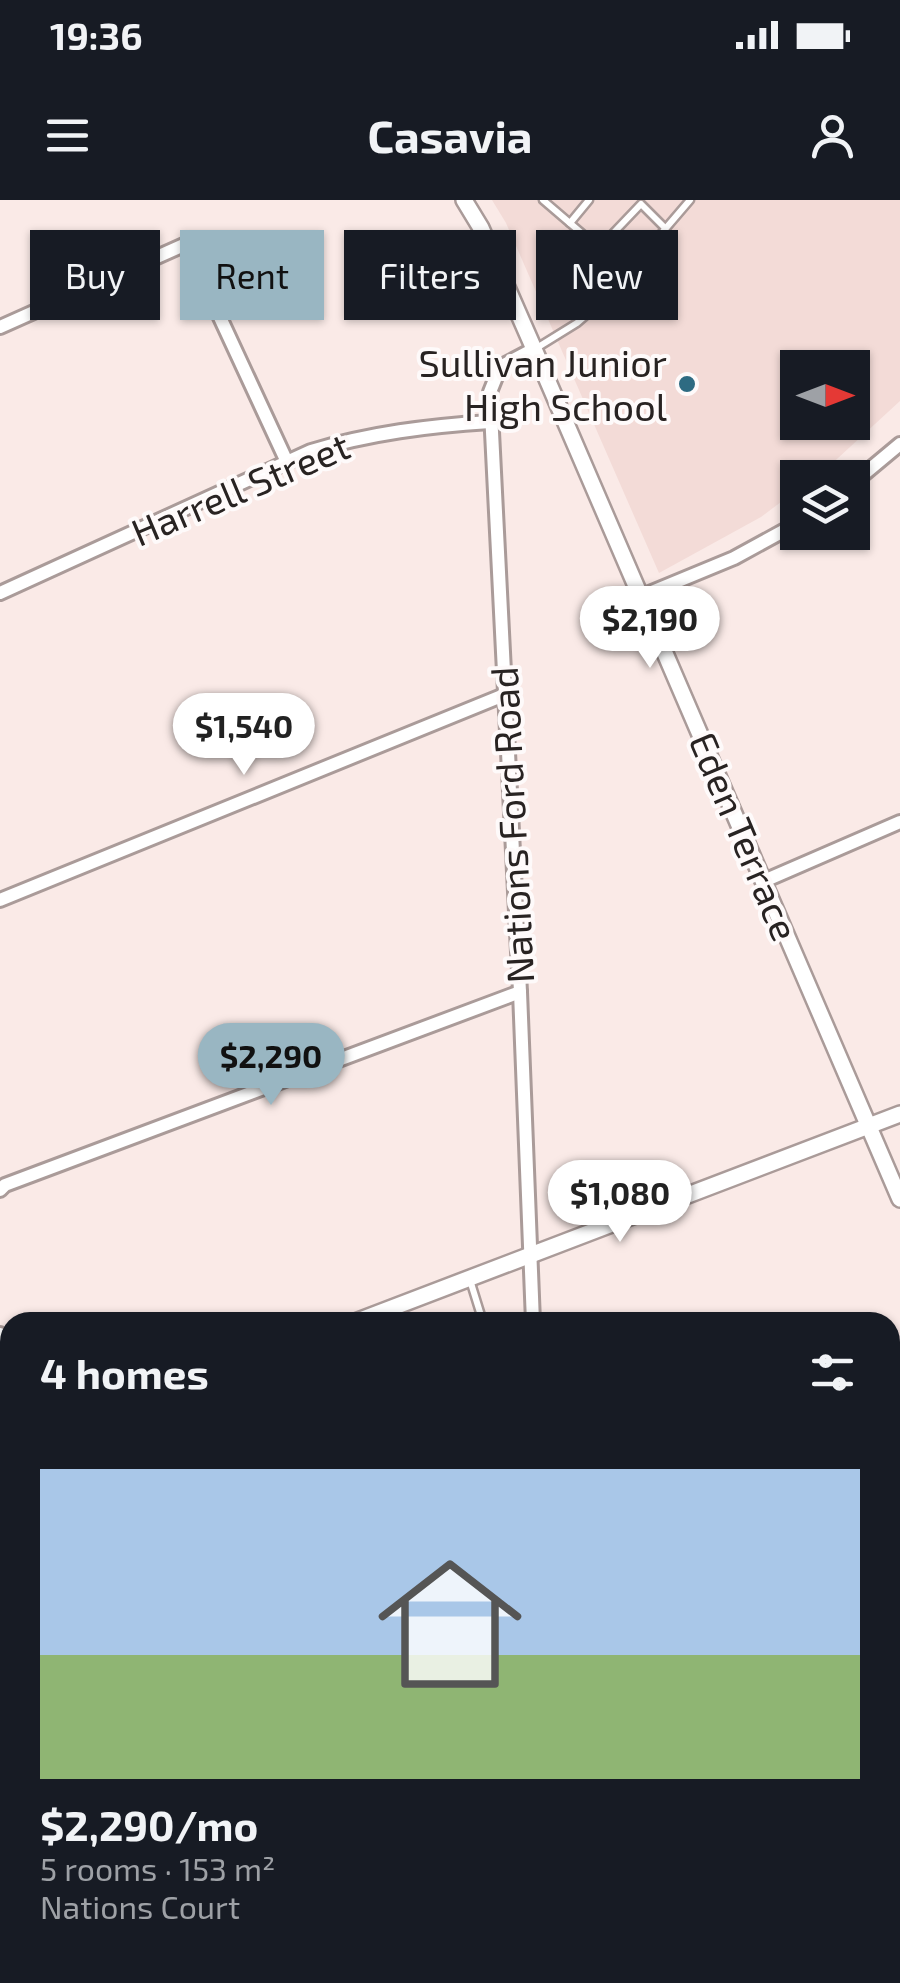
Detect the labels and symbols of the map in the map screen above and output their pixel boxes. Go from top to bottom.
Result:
place label: Sullivan Junior High School [419,339,667,429]
north arrow [780,350,870,440]
marker: Sullivan Junior High School [676,373,698,395]
street label: Harrell Street [124,421,356,555]
pin: $2,190 [569,586,731,671]
street label: Nations Ford Road [480,665,542,985]
pin: $1,540 [163,693,325,778]
street label: Eden Terrace [681,725,809,947]
pin: $2,290 [190,1023,352,1108]
pin: $1,080 [539,1160,701,1245]

